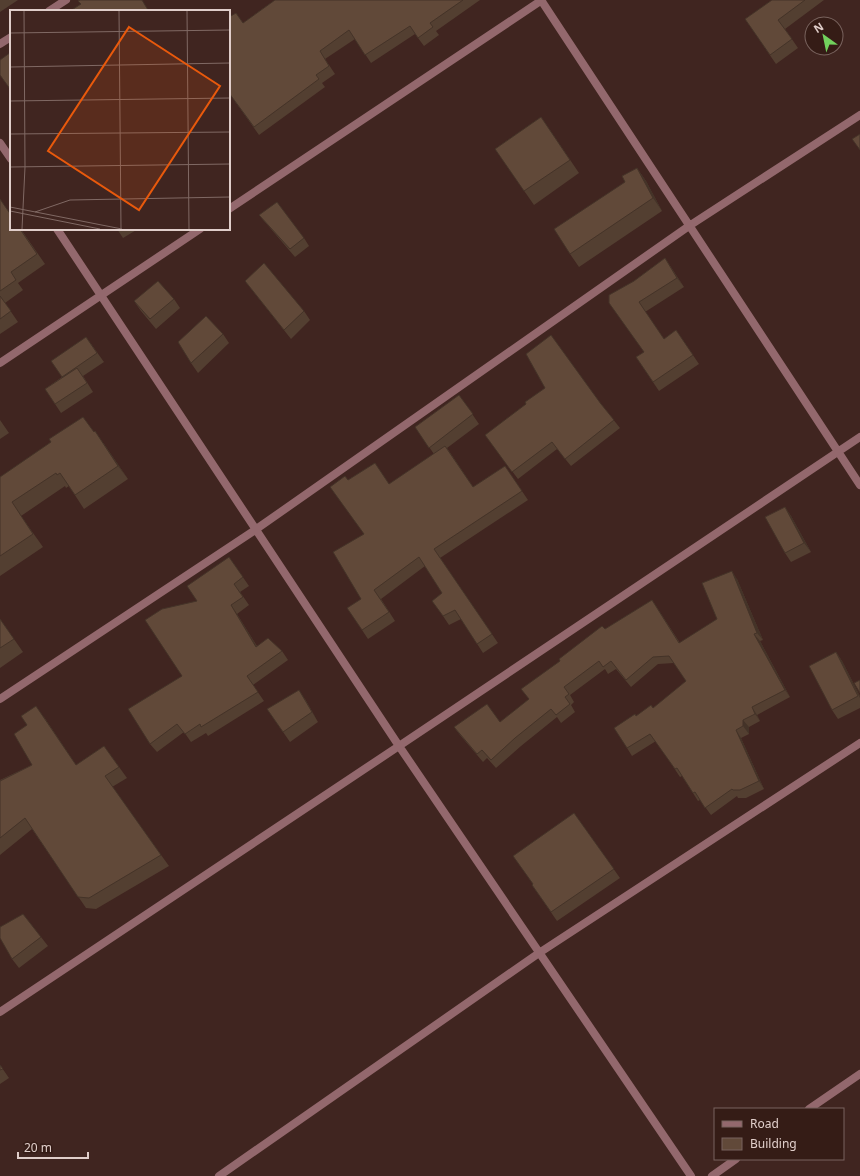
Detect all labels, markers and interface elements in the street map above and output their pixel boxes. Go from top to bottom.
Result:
inset map [10,10,230,230]
north arrow [804,16,844,56]
text: N [810,18,826,36]
legend [714,1108,844,1160]
text: Road [750,1115,779,1132]
scale bar [18,1134,88,1160]
text: Building [750,1135,797,1152]
text: 20 m [24,1139,52,1156]

